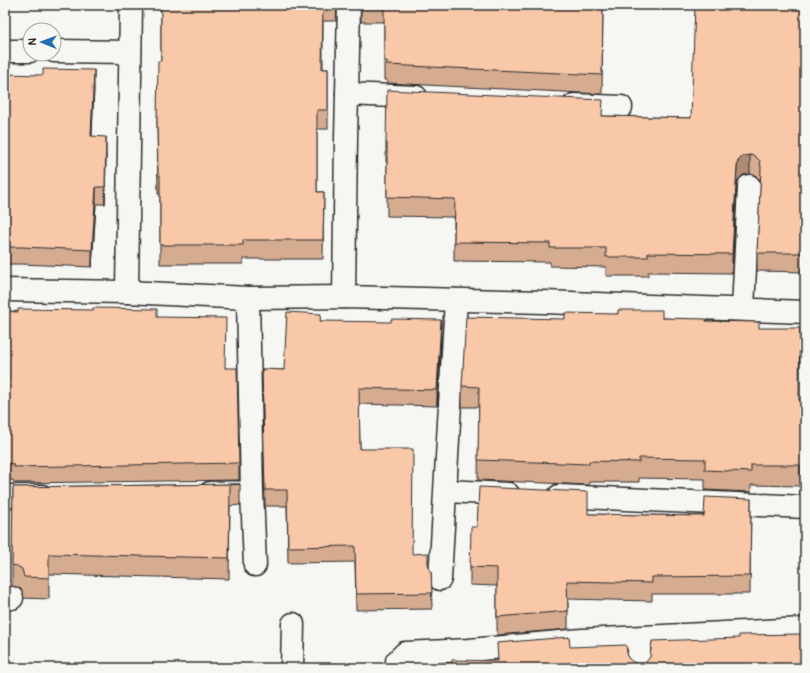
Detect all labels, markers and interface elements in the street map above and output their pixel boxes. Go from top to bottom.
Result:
north arrow [22,22,62,62]
text: N [26,37,39,46]

